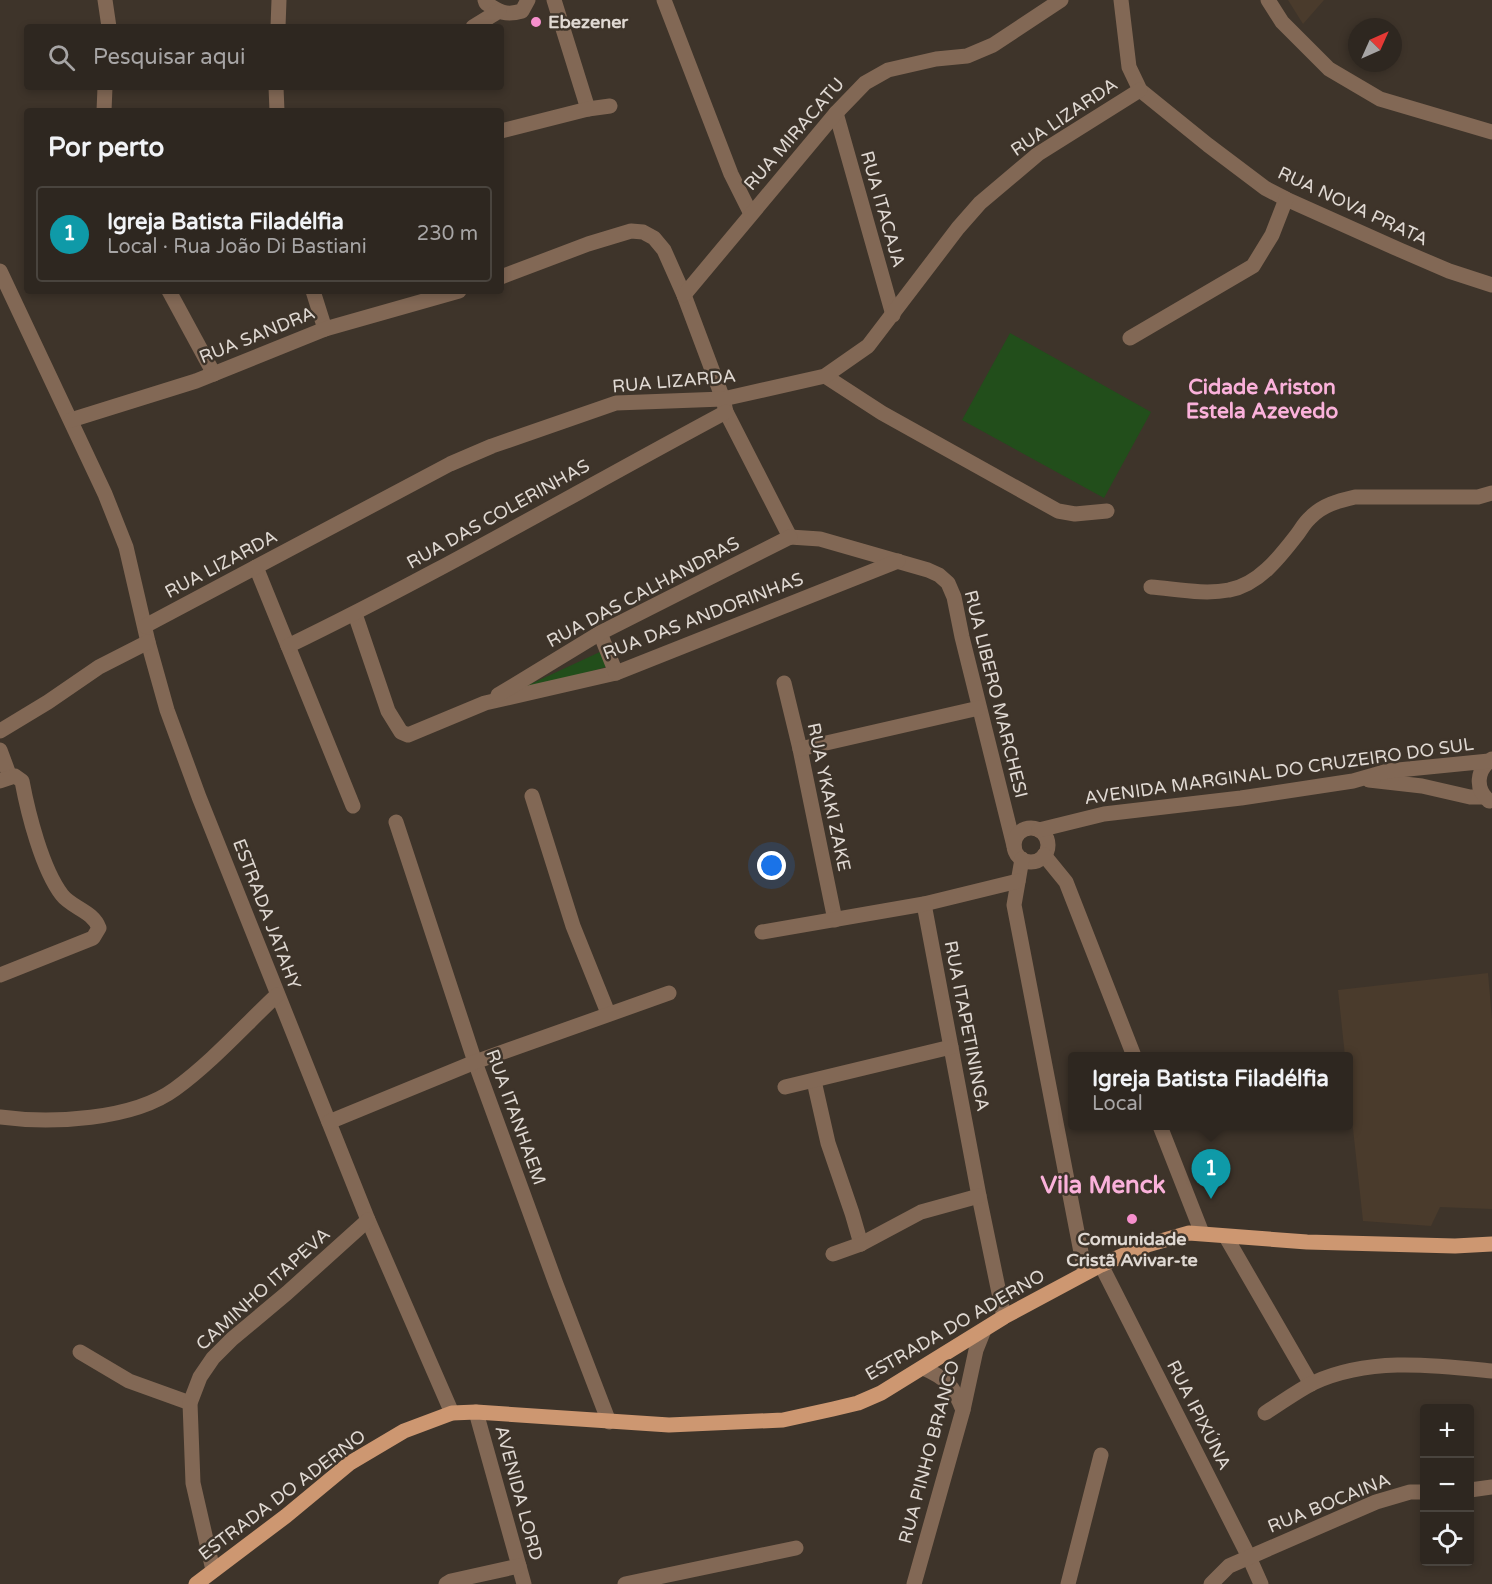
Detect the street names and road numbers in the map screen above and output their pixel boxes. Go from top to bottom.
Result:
street label: RUA MIRACATU [739,73,849,195]
street label: RUA LIZARDA [1006,73,1122,161]
street label: RUA ITACAJA [856,148,910,270]
street label: RUA NOVA PRATA [1274,162,1432,250]
street label: RUA SANDRA [196,302,318,368]
street label: RUA LIZARDA [611,365,737,397]
street label: RUA DAS COLERINHAS [403,454,593,574]
street label: RUA LIZARDA [161,525,281,603]
street label: RUA DAS CALHANDRAS [543,532,743,652]
street label: RUA DAS ANDORINHAS [600,568,806,664]
street label: RUA LIBERO MARCHESI [960,588,1032,800]
street label: RUA YKAKI ZAKE [803,721,855,873]
street label: AVENIDA MARGINAL DO CRUZEIRO DO SUL [1083,733,1476,809]
street label: ESTRADA JATAHY [228,836,306,993]
street label: RUA ITAPETININGA [940,939,994,1113]
street label: RUA ITANHAEM [481,1046,551,1188]
street label: CAMINHO ITAPEVA [191,1223,335,1355]
street label: ESTRADA DO ADERNO [861,1265,1049,1385]
street label: RUA IPIXÚNA [1162,1356,1236,1474]
street label: RUA PINHO BRANCO [894,1358,964,1546]
street label: AVENIDA LORD [490,1423,548,1563]
street label: ESTRADA DO ADERNO [194,1425,370,1565]
street label: RUA BOCAINA [1264,1468,1394,1538]

